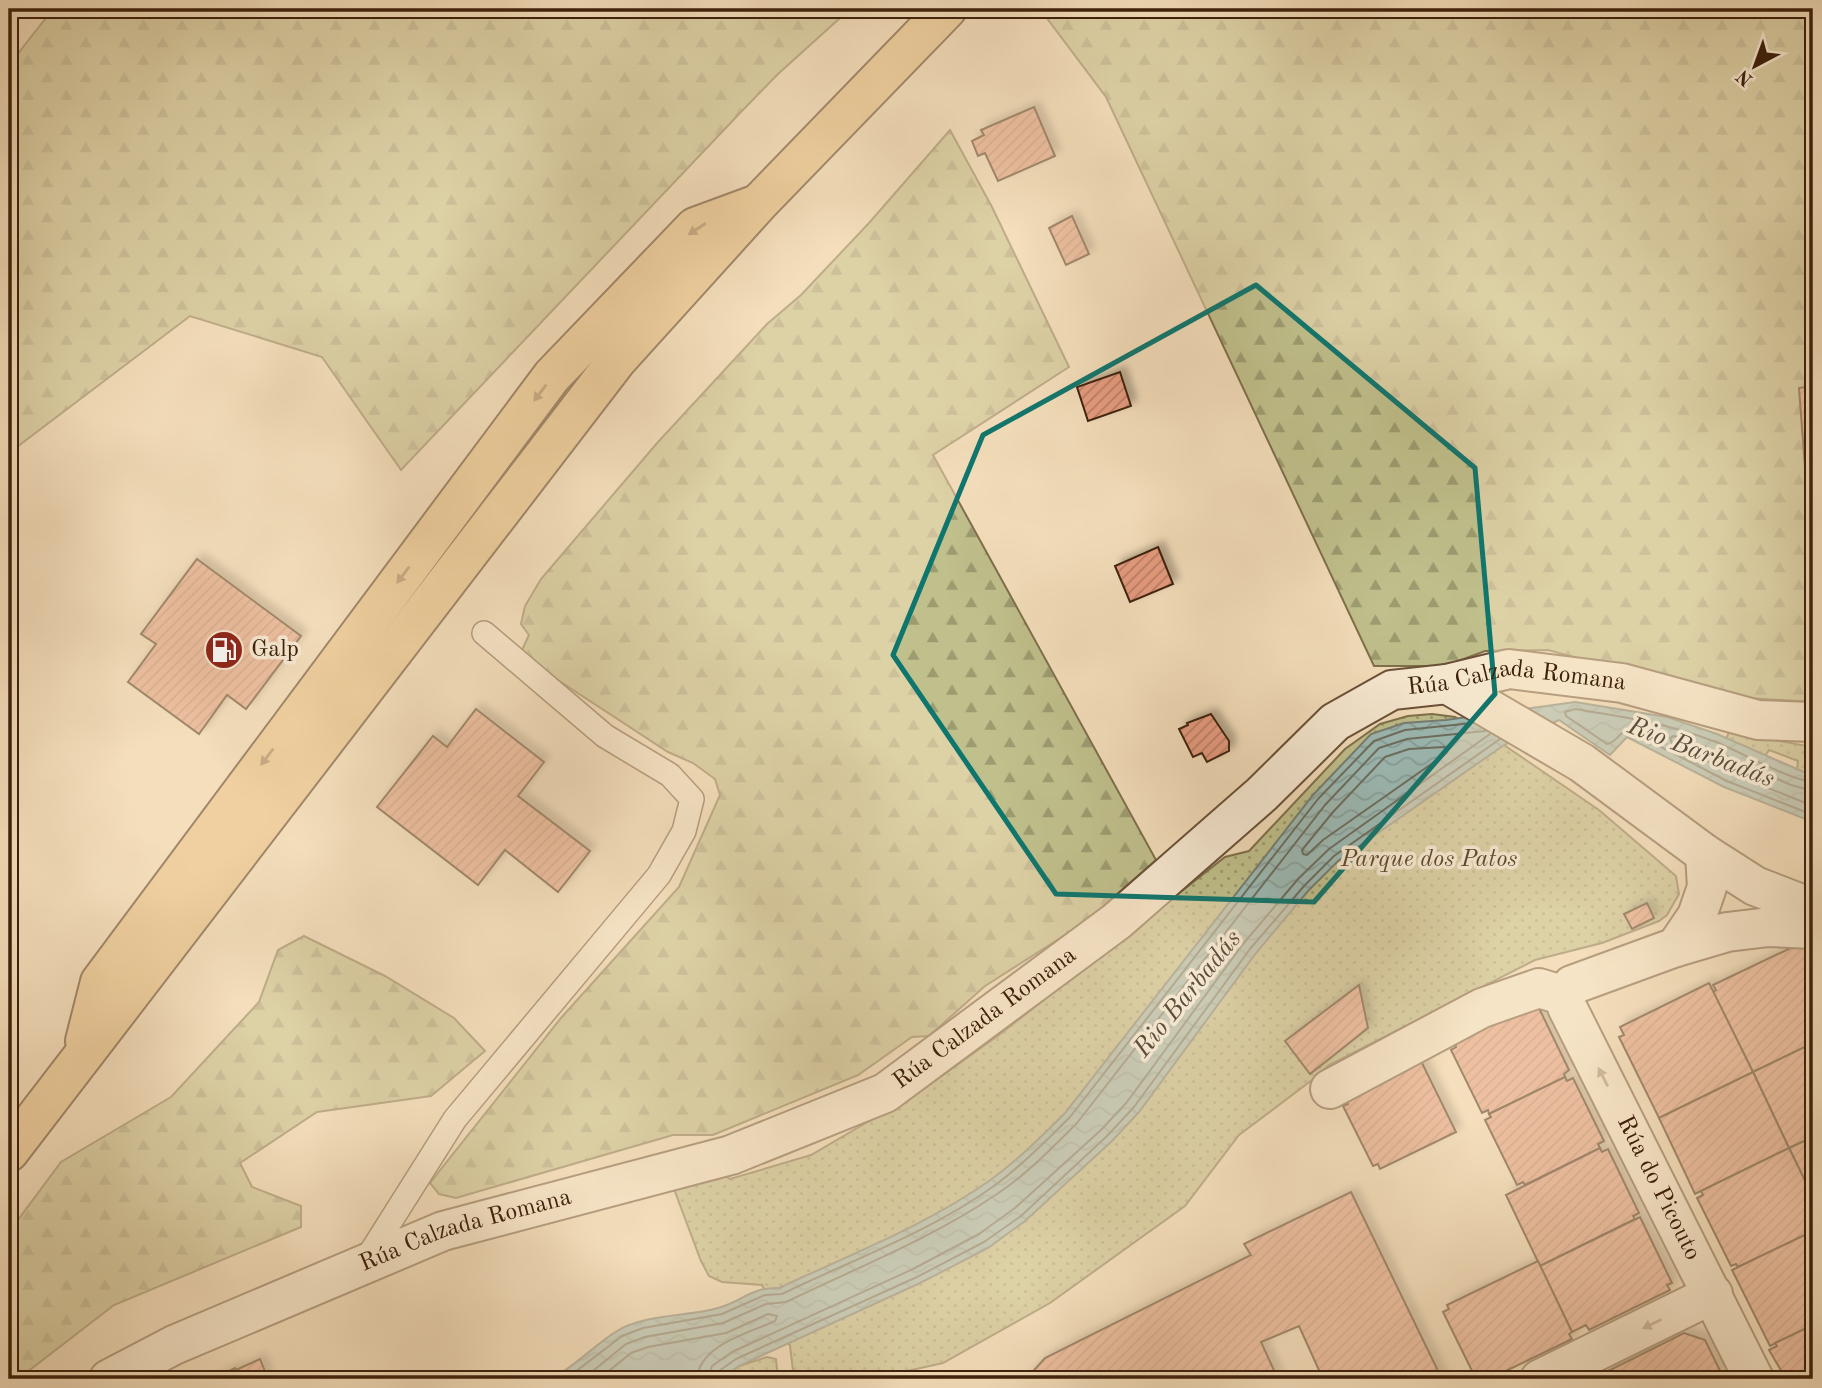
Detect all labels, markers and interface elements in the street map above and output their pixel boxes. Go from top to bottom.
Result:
north arrow [1720,32,1790,102]
text: N [1733,65,1757,89]
one-way arrow [687,223,707,236]
one-way arrow [532,383,547,401]
one-way arrow [397,566,411,584]
fuel station icon: Galp [203,629,245,671]
place label: Galp [251,638,299,662]
street label: Rúa Calzada Romana [1406,657,1627,700]
water label: Rio Barbadás [1623,713,1778,793]
one-way arrow [261,748,275,766]
park label: Parque dos Patos [1340,848,1517,872]
water label: Rio Barbadás [1129,926,1247,1063]
street label: Rúa Calzada Romana [889,943,1081,1094]
one-way arrow [1597,1067,1609,1087]
street label: Rúa do Picouto [1612,1112,1704,1264]
street label: Rúa Calzada Romana [356,1186,574,1277]
one-way arrow [1642,1318,1662,1329]

